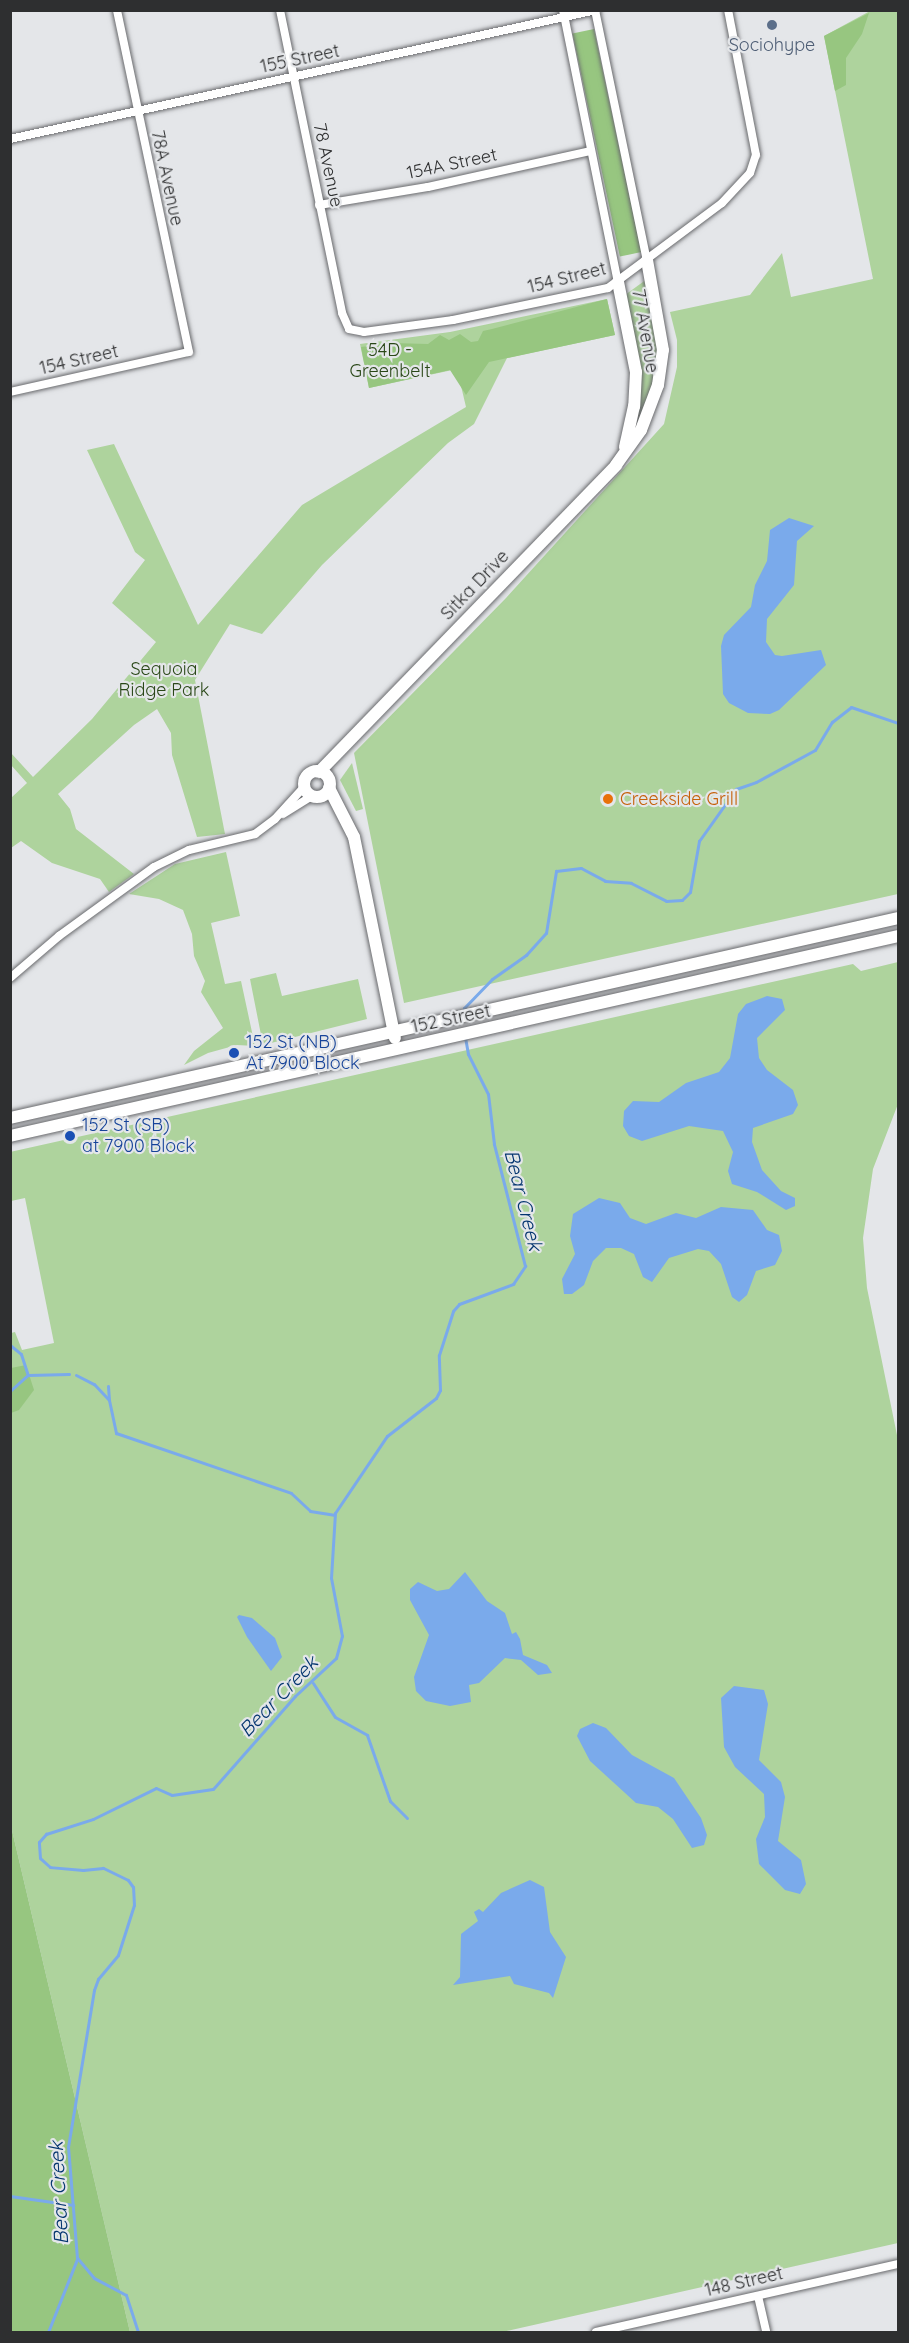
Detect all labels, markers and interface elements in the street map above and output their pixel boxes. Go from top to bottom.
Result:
marker: Sociohype [765,18,779,32]
place label: Sociohype [729,34,815,56]
street label: 155 Street [258,40,342,78]
street label: 78 Avenue [309,121,347,209]
street label: 78A Avenue [146,128,188,228]
street label: 154A Street [405,144,499,184]
street label: 154 Street [526,258,608,298]
street label: 77 Avenue [627,287,663,375]
street label: 154 Street [38,340,120,380]
park label: 54D - Greenbelt [349,340,431,382]
street label: Sitka Drive [436,546,514,624]
park label: Sequoia Ridge Park [119,659,209,702]
place label: Creekside Grill [620,788,738,810]
marker: Creekside Grill [601,792,615,806]
street label: 152 Street [409,1000,493,1038]
place label: 152 St (NB) At 7900 Block [246,1032,360,1074]
marker: 152 St (NB) At 7900 Block [227,1046,241,1060]
place label: 152 St (SB) at 7900 Block [82,1115,195,1158]
marker: 152 St (SB) at 7900 Block [63,1129,77,1143]
water label: Bear Creek [500,1147,548,1253]
water label: Bear Creek [233,1651,323,1741]
water label: Bear Creek [43,2141,73,2245]
street label: 148 Street [703,2263,785,2301]

